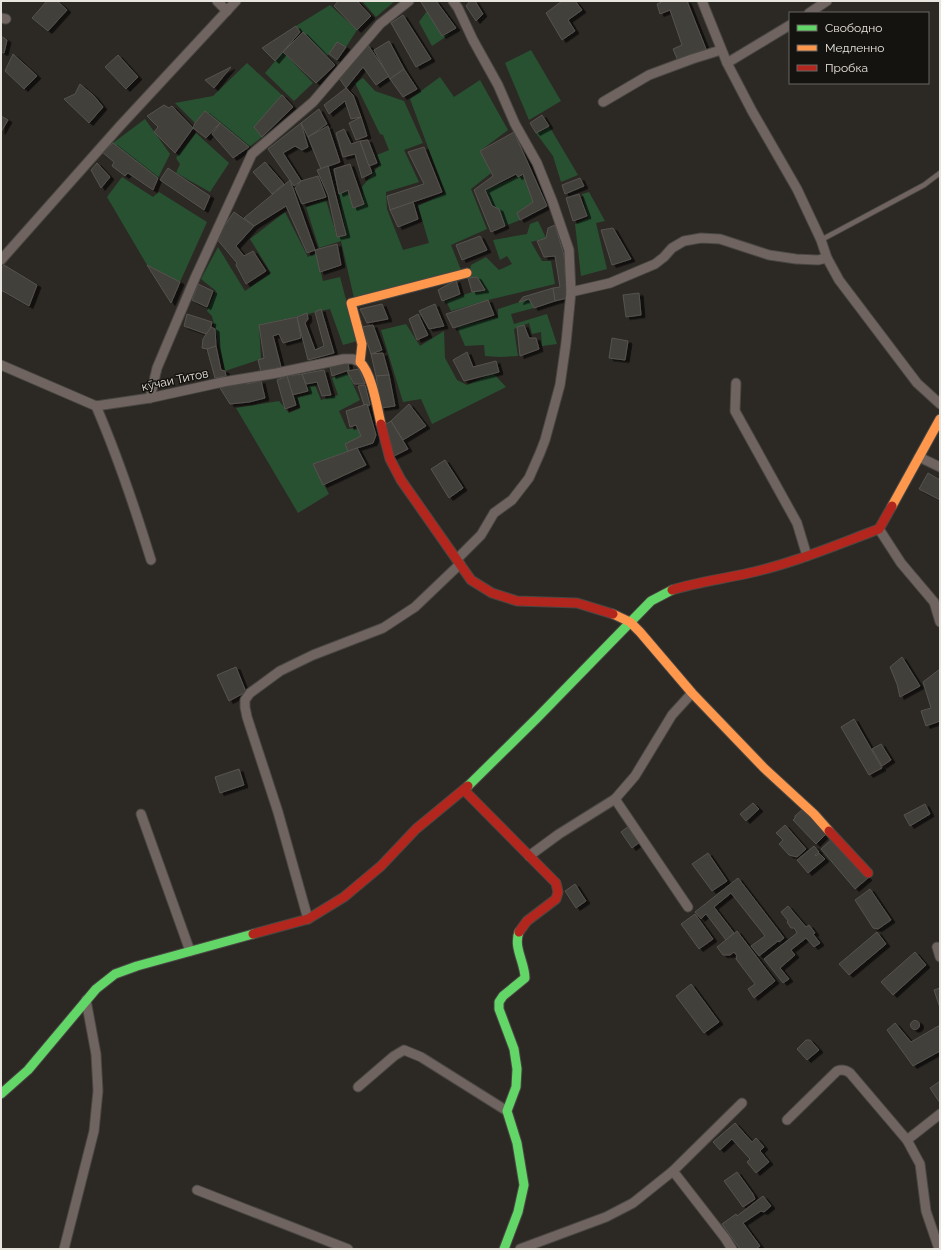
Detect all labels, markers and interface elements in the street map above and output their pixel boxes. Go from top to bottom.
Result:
legend [789,12,929,84]
text: Свободно [825,21,882,35]
text: Медленно [825,41,884,55]
text: Пробка [825,61,868,75]
street label: кӯчаи Титов [140,366,210,394]

